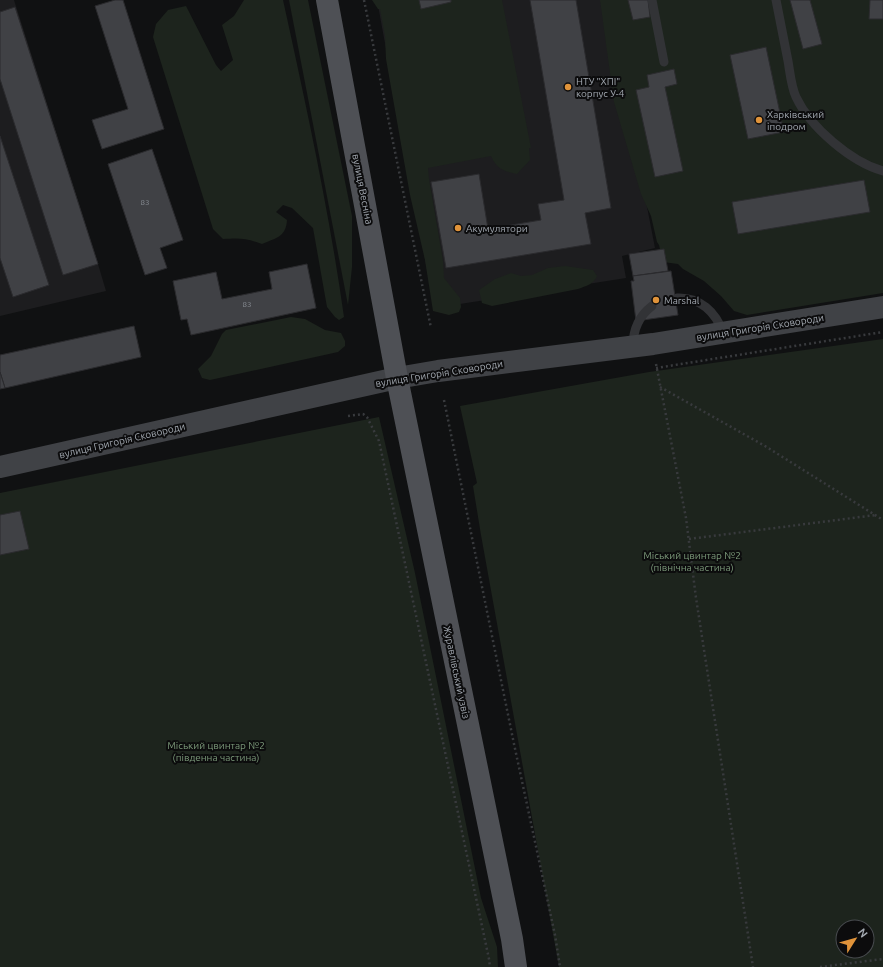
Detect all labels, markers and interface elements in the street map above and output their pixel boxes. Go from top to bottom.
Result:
place label: НТУ "ХПІ" корпус У-4 [576,76,625,99]
marker: НТУ "ХПІ" корпус У-4 [563,82,573,92]
place label: Харківський іподром [767,109,824,132]
marker: Харківський іподром [754,115,764,125]
street label: вулиця Весніна [350,153,375,225]
house number: 83 [140,198,150,207]
marker: Акумулятори [453,223,463,233]
place label: Акумулятори [466,223,528,234]
marker: Marshal [651,295,661,305]
place label: Marshal [664,295,700,306]
house number: 83 [242,300,252,309]
street label: вулиця Григорія Сковороди [696,312,825,343]
street label: вулиця Григорія Сковороди [375,358,504,389]
street label: вулиця Григорія Сковороди [58,421,186,460]
park label: Міський цвинтар №2 (північна частина) [643,550,741,573]
street label: Журавлівський узвіз [441,625,472,720]
park label: Міський цвинтар №2 (південна частина) [167,740,265,763]
north arrow [835,919,875,959]
text: N [856,926,870,940]

